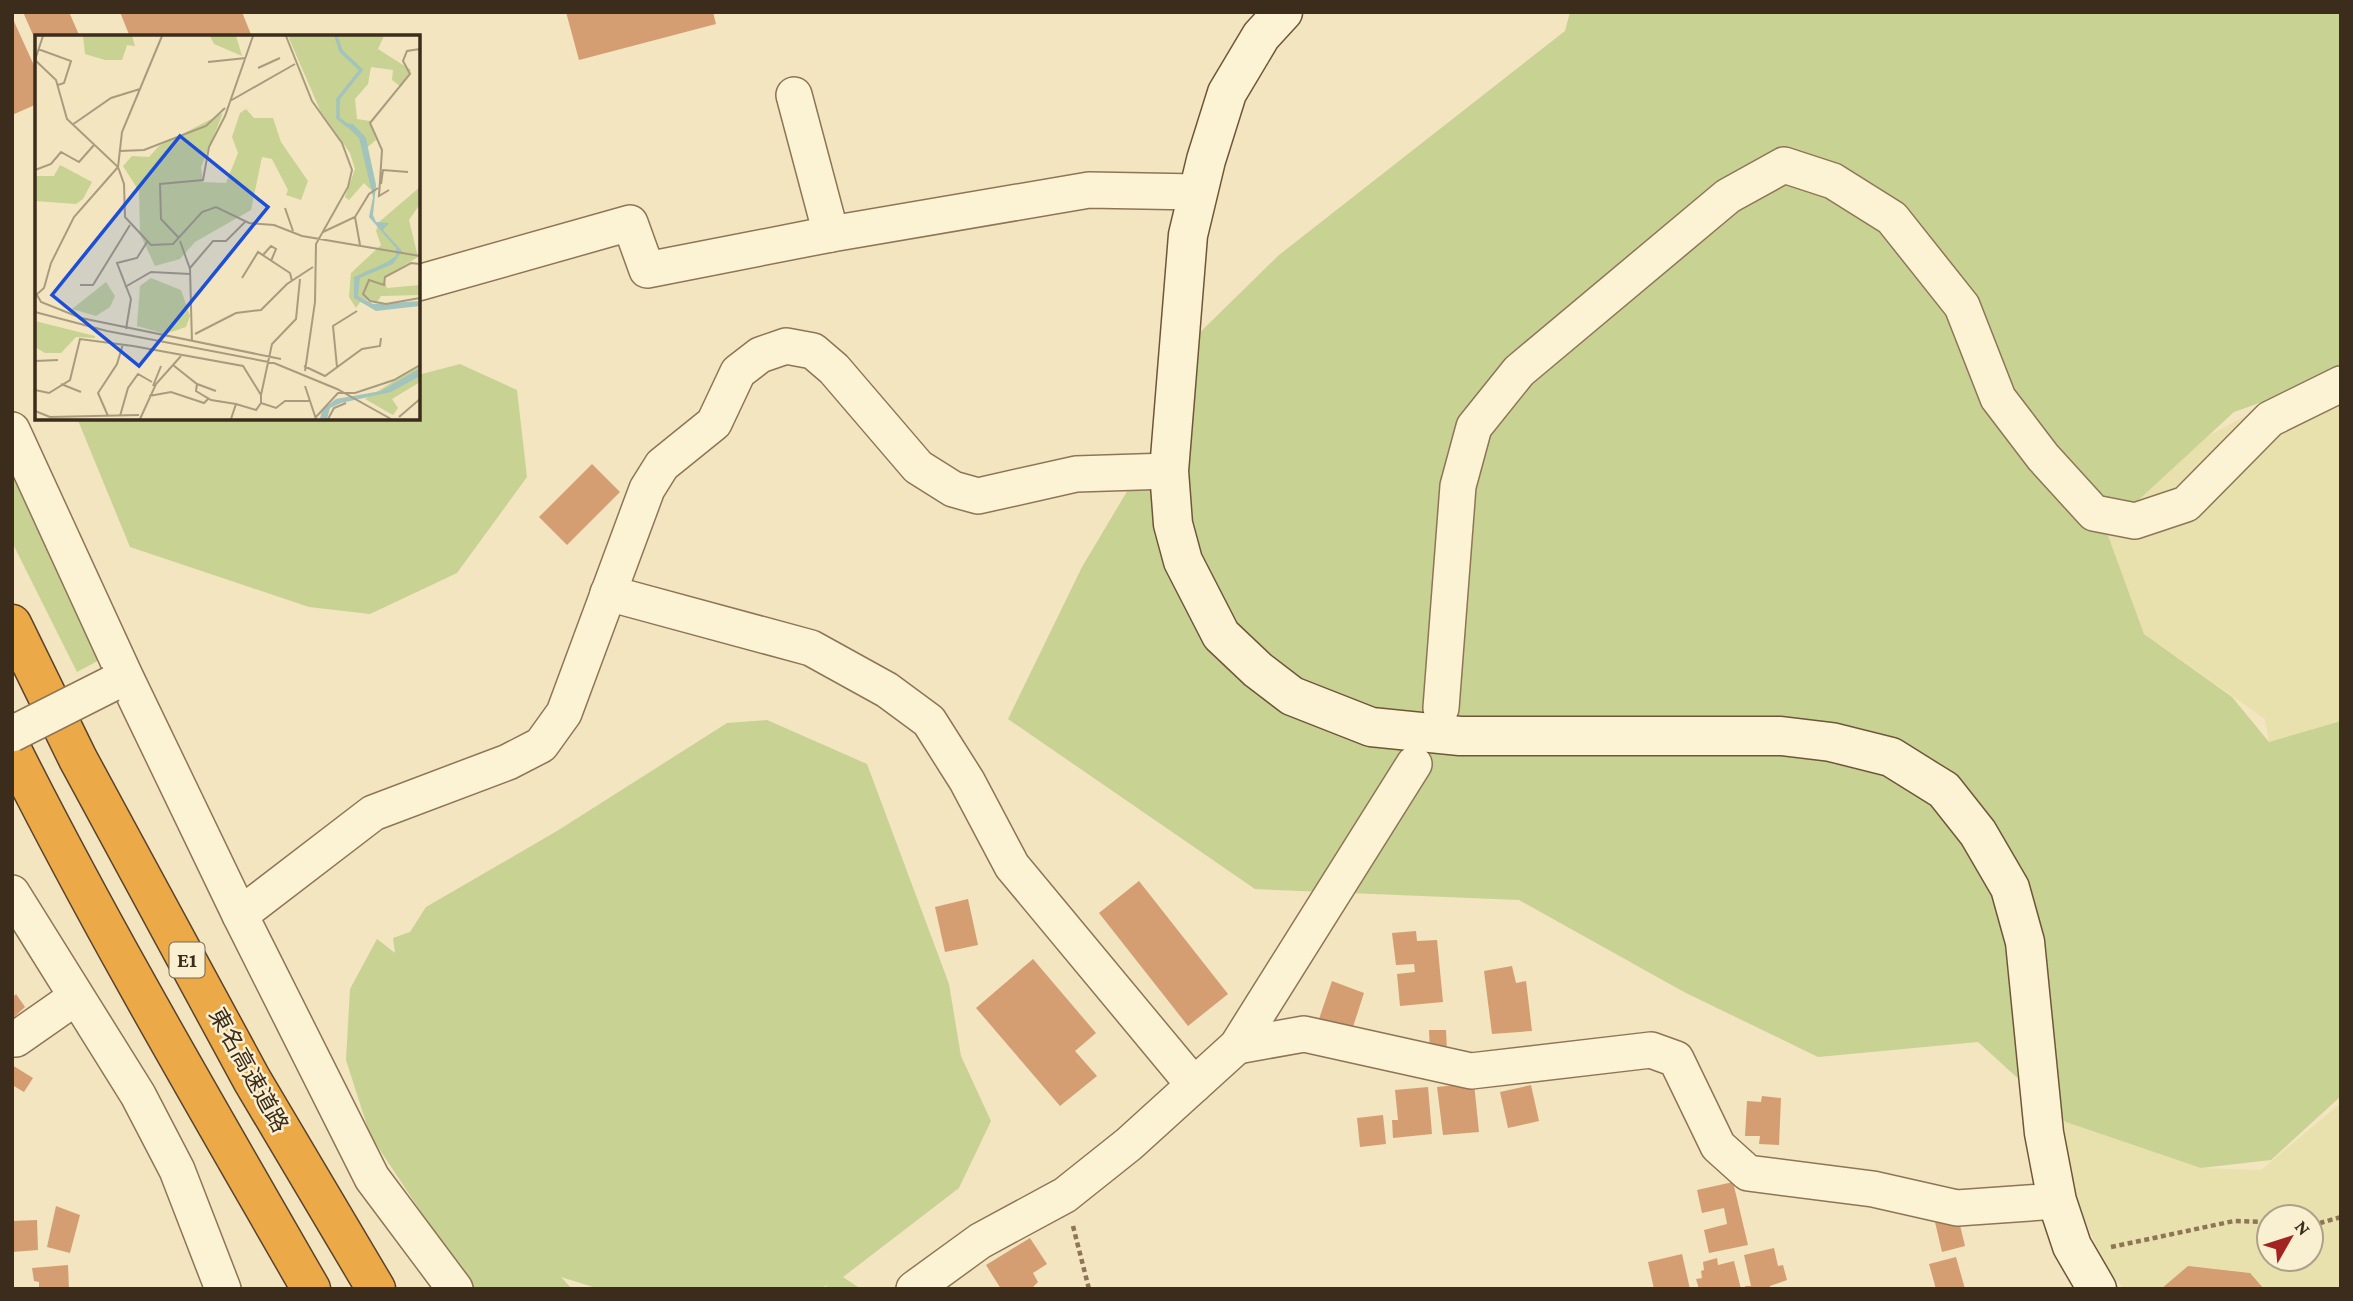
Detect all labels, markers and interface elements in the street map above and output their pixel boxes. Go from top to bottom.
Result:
inset map [35,35,420,420]
road number: E1 [170,942,204,978]
street label: 東名高速道路 [204,1003,294,1137]
north arrow [2255,1203,2325,1273]
text: N [2291,1216,2315,1239]

